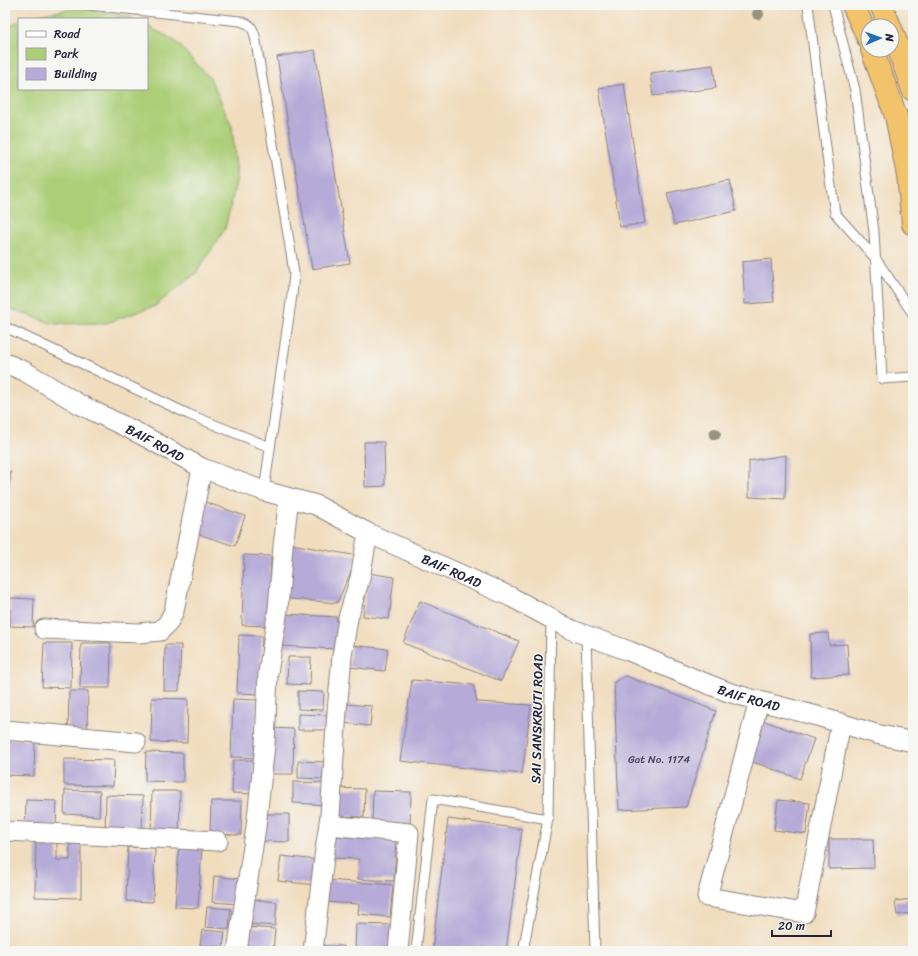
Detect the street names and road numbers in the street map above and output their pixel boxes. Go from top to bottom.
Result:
street label: BAIF ROAD [122,417,189,468]
street label: BAIF ROAD [418,547,486,594]
street label: SAI SANSKRUTI ROAD [524,654,550,784]
street label: BAIF ROAD [714,678,783,717]

